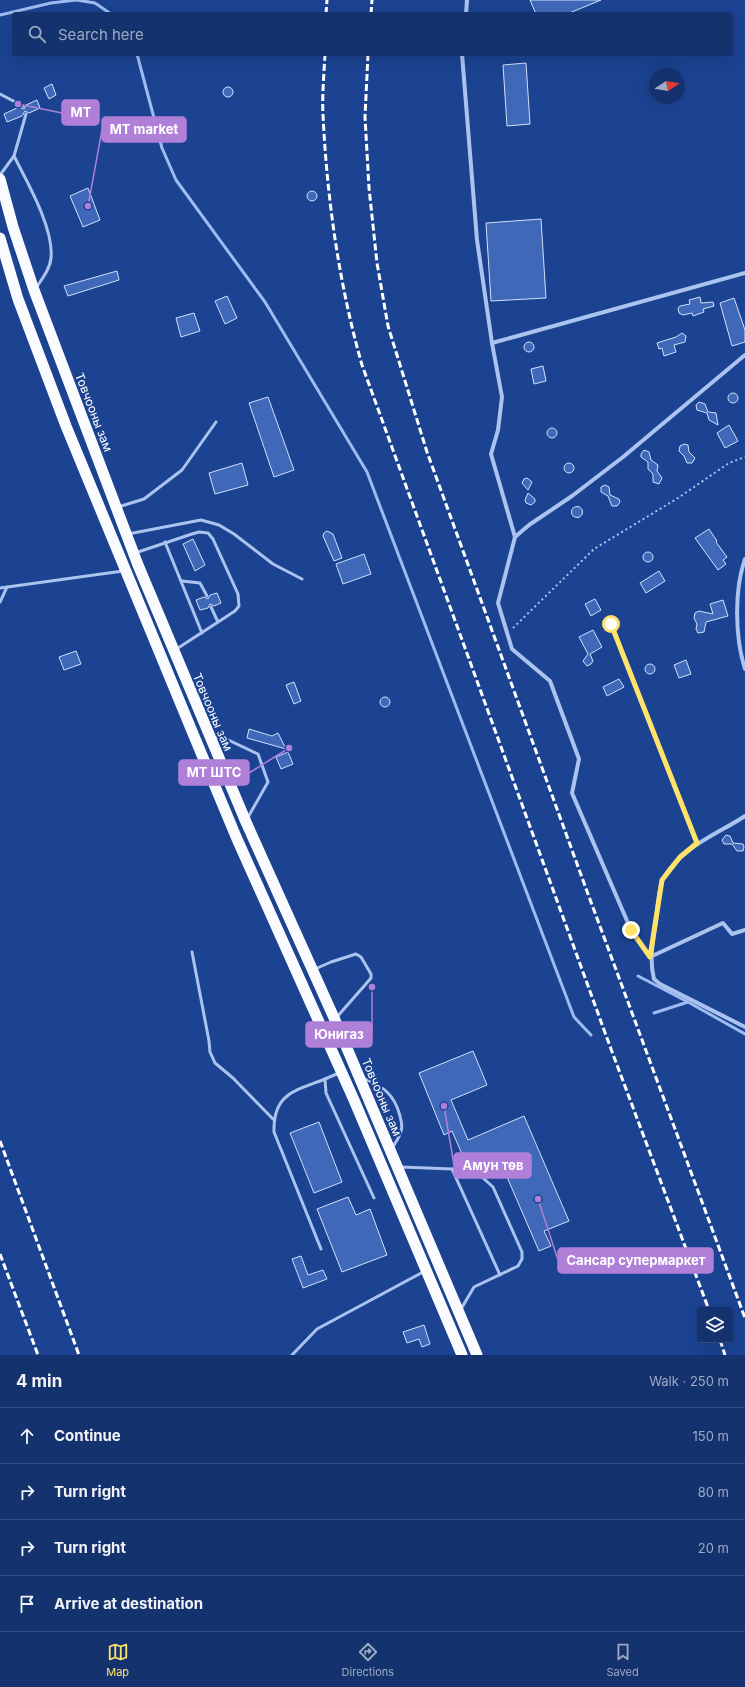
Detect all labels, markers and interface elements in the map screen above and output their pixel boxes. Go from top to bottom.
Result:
search box [12,12,733,56]
icon: search [26,23,48,45]
text: Search here [58,25,144,44]
north arrow [649,68,685,104]
callout: МТ [62,100,99,125]
text: МТ [71,104,92,120]
callout: MT market [102,117,186,142]
text: MT market [110,121,179,137]
street label: Товчооны зам [72,370,116,454]
route start [602,615,620,633]
street label: Товчооны зам [190,671,236,753]
callout: MT ШТС [179,760,249,785]
text: MT ШТС [187,764,242,780]
route end [622,921,640,939]
callout: Юнигаз [306,1022,372,1047]
text: Юнигаз [314,1026,364,1042]
street label: Товчооны зам [359,1056,405,1138]
callout: Амун төв [454,1153,531,1178]
text: Амун төв [462,1157,524,1173]
callout: Сансар супермаркет [558,1248,713,1273]
text: Сансар супермаркет [567,1252,706,1268]
map controls [697,1307,733,1343]
button: layers [697,1307,733,1343]
text: 4 min [16,1371,62,1391]
text: Walk · 250 m [649,1373,729,1389]
icon: ahead [16,1425,38,1447]
text: Continue [54,1426,121,1445]
text: 150 m [693,1428,729,1444]
icon: right [16,1481,38,1503]
text: Turn right [54,1482,126,1501]
text: 80 m [698,1484,729,1500]
icon: right [16,1537,38,1559]
text: Turn right [54,1538,126,1557]
text: 20 m [698,1540,729,1556]
icon: arrive [16,1593,38,1615]
text: Arrive at destination [54,1594,203,1613]
tab: Map [106,1641,129,1679]
tab: Directions [342,1641,394,1679]
tab: Saved [607,1641,639,1679]

